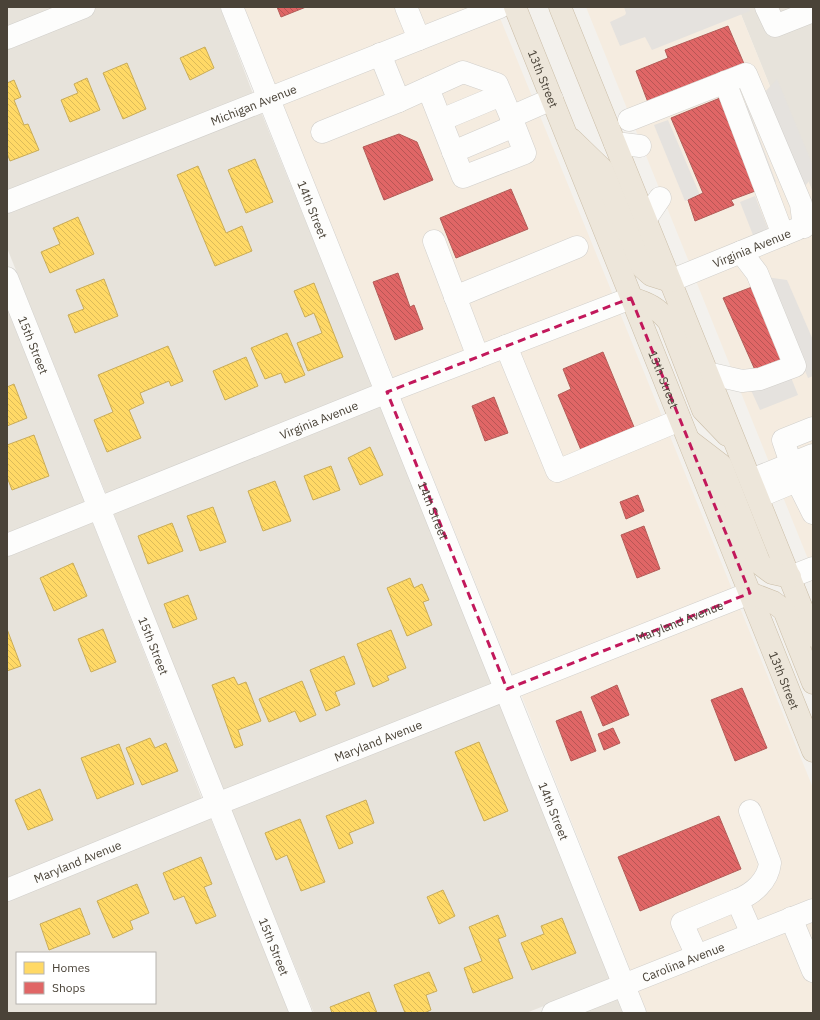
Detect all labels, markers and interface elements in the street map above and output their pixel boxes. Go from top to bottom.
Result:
street label: 13th Street [525,47,562,110]
street label: Michigan Avenue [208,81,299,128]
street label: 14th Street [295,178,331,241]
street label: Virginia Avenue [710,225,793,270]
street label: 15th Street [15,314,52,376]
street label: 13th Street [646,348,682,410]
street label: Virginia Avenue [277,397,360,442]
street label: 14th Street [415,479,452,541]
street label: Maryland Avenue [633,597,726,645]
street label: 15th Street [136,614,172,677]
street label: 13th Street [766,649,803,711]
street label: Maryland Avenue [332,716,424,764]
street label: 14th Street [536,780,572,842]
street label: Maryland Avenue [31,836,124,886]
street label: 15th Street [256,915,293,978]
street label: Carolina Avenue [640,938,727,985]
legend [16,952,156,1004]
text: Homes [52,960,90,975]
text: Shops [52,980,85,995]

